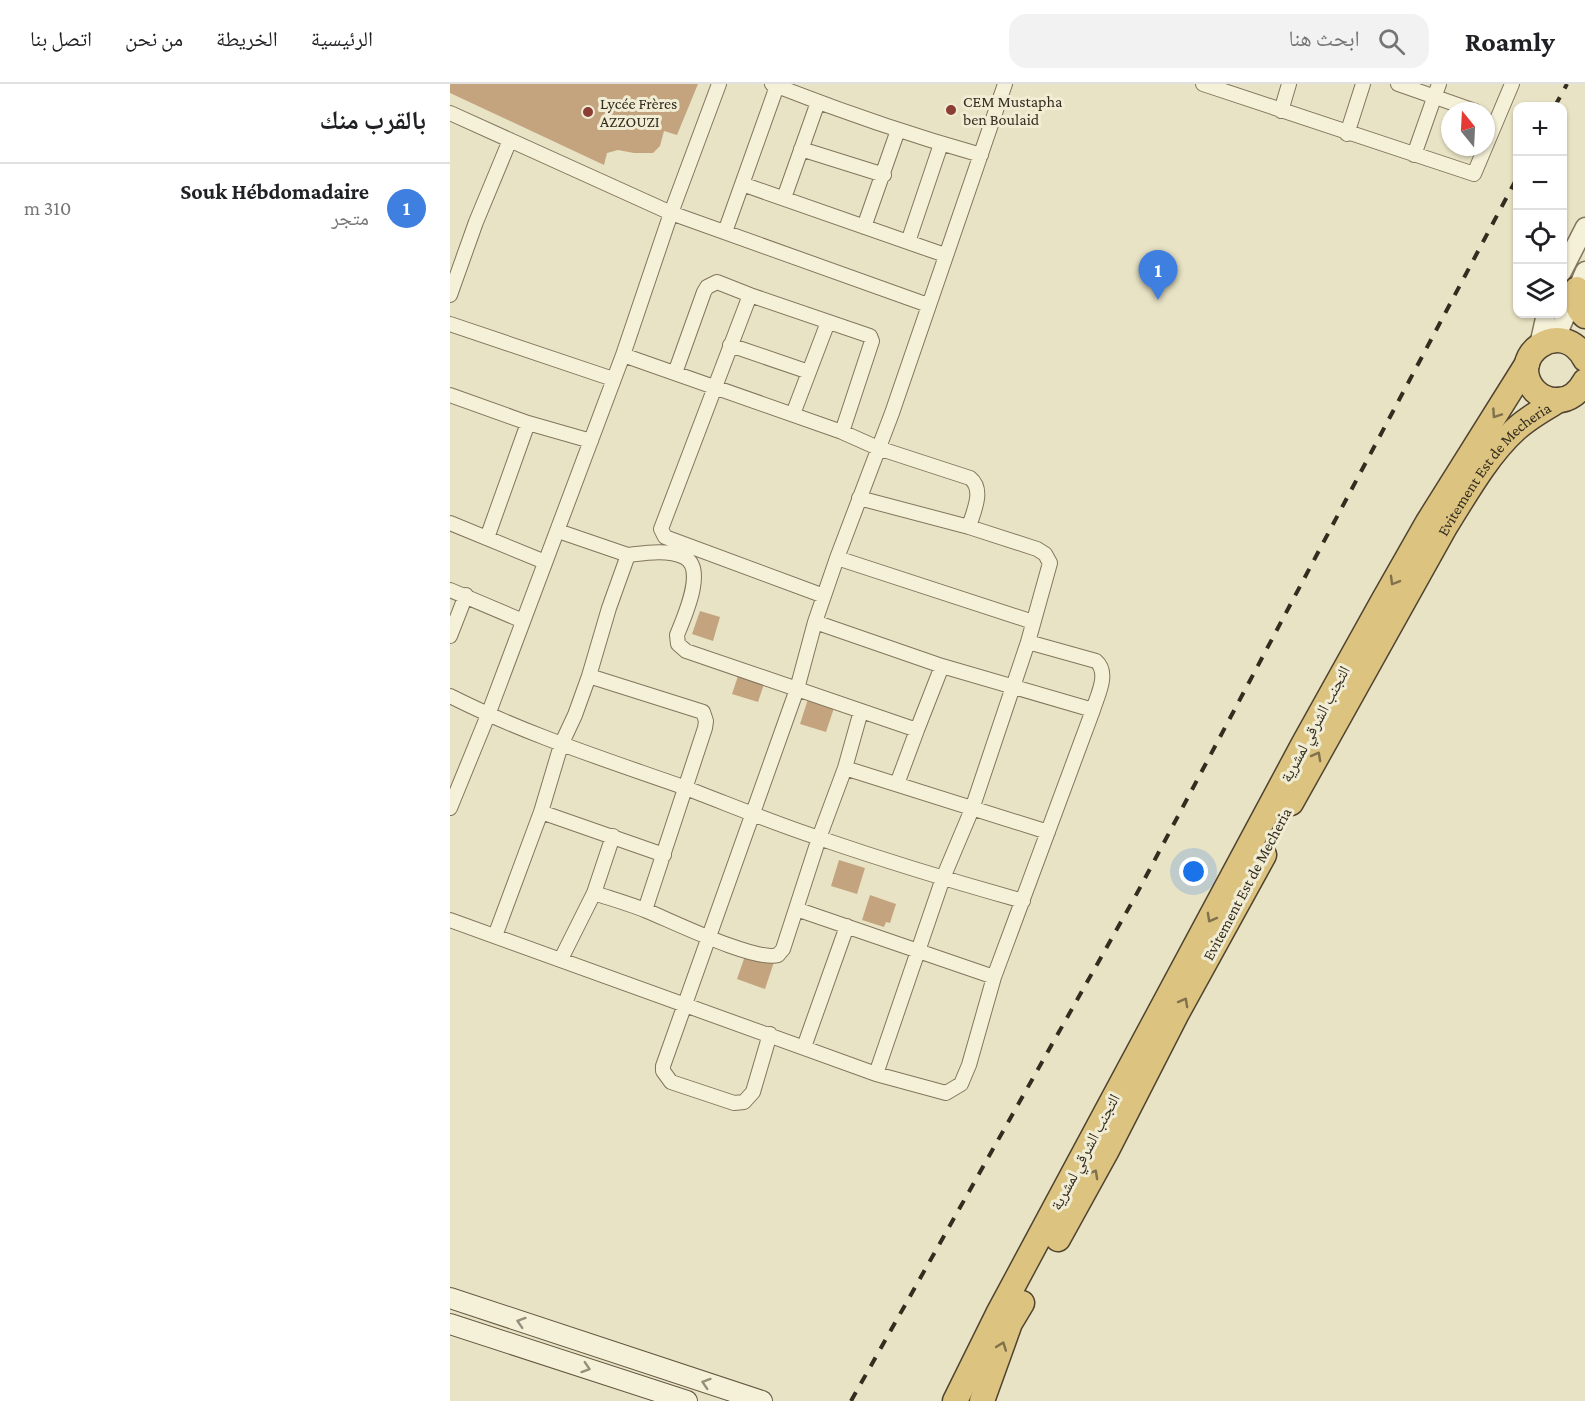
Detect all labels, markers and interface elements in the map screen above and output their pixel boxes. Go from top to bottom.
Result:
search box [1009,14,1429,68]
icon: search [1375,25,1408,58]
text: ابحث هنا [1288,26,1360,51]
text: Roamly [1465,26,1555,57]
text: اتصل بنا [30,27,92,51]
text: من نحن [125,27,183,51]
text: الخريطة [216,27,278,51]
text: الرئيسية [311,27,373,51]
place label: CEM Mustapha ben Boulaid [963,93,1063,128]
place label: Lycée Frères AZZOUZI [600,95,677,130]
north arrow [1441,102,1495,156]
map controls [1513,102,1567,318]
button: + [1513,102,1567,156]
marker: CEM Mustapha ben Boulaid [944,103,958,117]
marker: Lycée Frères AZZOUZI [581,105,595,119]
text: بالقرب منك [320,106,426,135]
button: − [1513,156,1567,210]
text: Souk Hébdomadaire [180,179,369,204]
text: 310 m [24,197,71,219]
text: 1 [403,197,410,219]
text: متجر [331,207,369,229]
button: locate [1513,210,1567,264]
pin: 1 [1138,250,1178,300]
button: layers [1513,264,1567,318]
street label: Evitement Est de Mecheria [1434,398,1554,538]
one-way arrow [1492,407,1503,418]
one-way arrow [1390,574,1401,585]
street label: التجنب الشرقي لمشرية [1277,663,1356,787]
one-way arrow [1310,752,1321,762]
street label: Evitement Est de Mecheria [1199,804,1295,963]
your location [1179,857,1208,886]
one-way arrow [1207,912,1218,922]
one-way arrow [1177,997,1188,1008]
street label: التجنب الشرقي لمشرية [1047,1091,1126,1215]
one-way arrow [1087,1170,1098,1180]
one-way arrow [516,1316,527,1329]
one-way arrow [995,1341,1007,1352]
one-way arrow [580,1361,591,1373]
one-way arrow [701,1377,712,1390]

